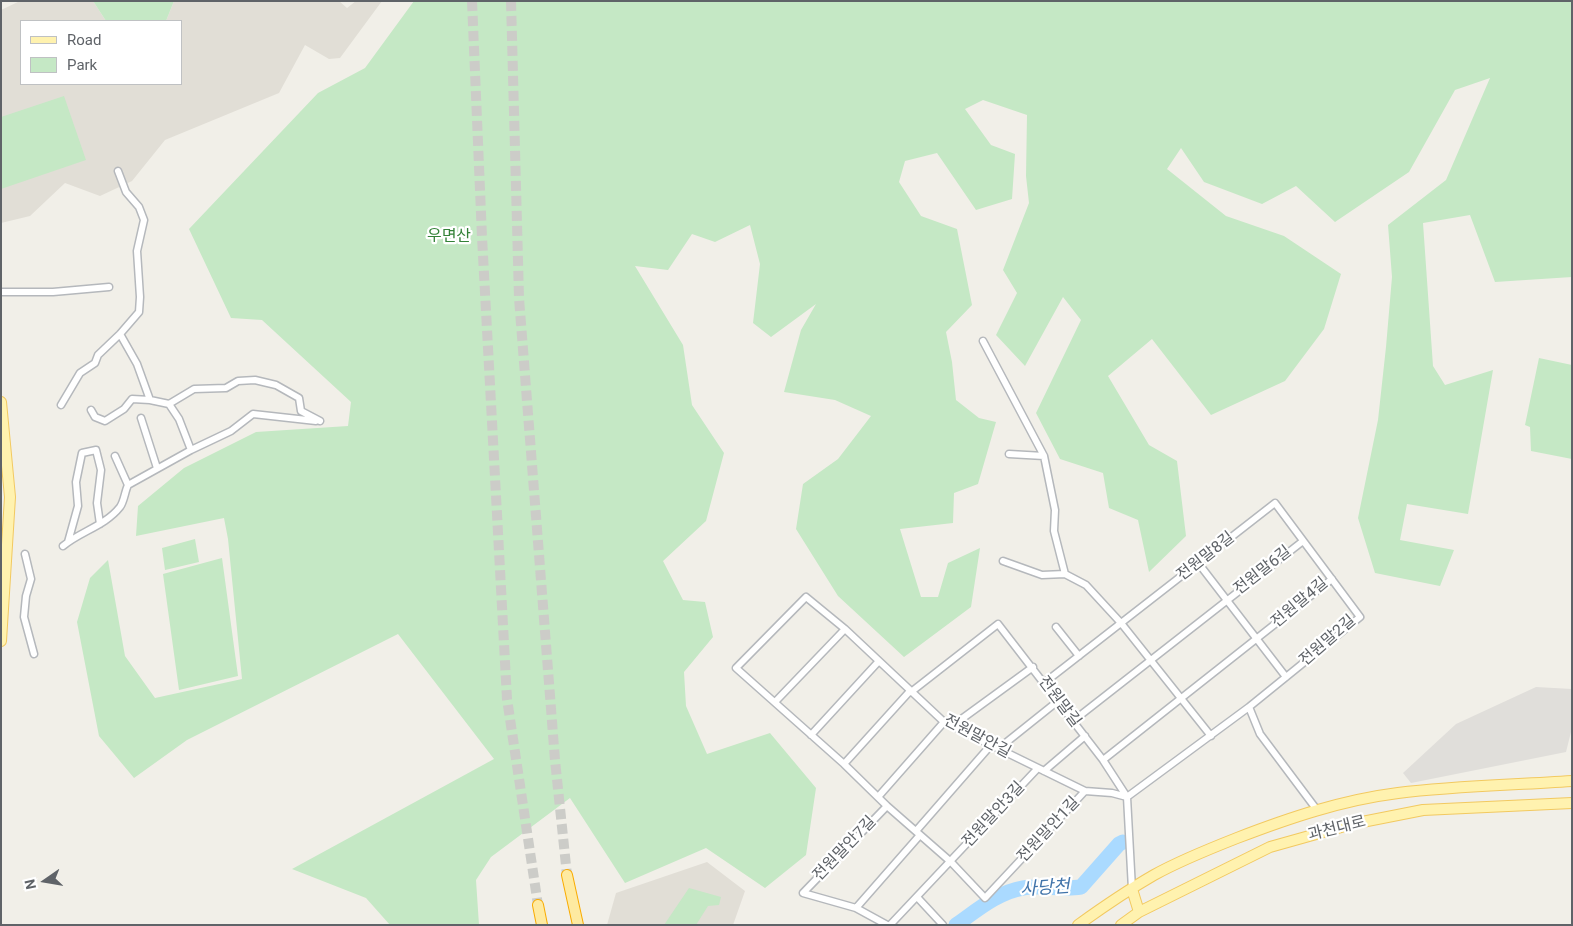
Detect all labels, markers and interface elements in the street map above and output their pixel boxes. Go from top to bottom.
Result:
legend [20,20,182,85]
text: Road [67,31,101,49]
text: Park [67,56,97,74]
park label: 우면산 [427,227,471,247]
street label: 전원말8길 [1173,529,1239,585]
street label: 전원말6길 [1230,543,1296,599]
street label: 전원말4길 [1268,574,1332,632]
street label: 전원말2길 [1296,611,1360,671]
street label: 전원말길 [1034,673,1084,731]
street label: 전원말안길 [940,711,1014,763]
street label: 전원말안3길 [959,778,1029,852]
street label: 전원말안1길 [1014,793,1084,867]
street label: 전원말안7길 [809,813,881,885]
street label: 과천대로 [1306,813,1368,845]
north arrow [20,856,70,906]
water label: 사당천 [1019,876,1071,902]
text: N [21,878,39,891]

